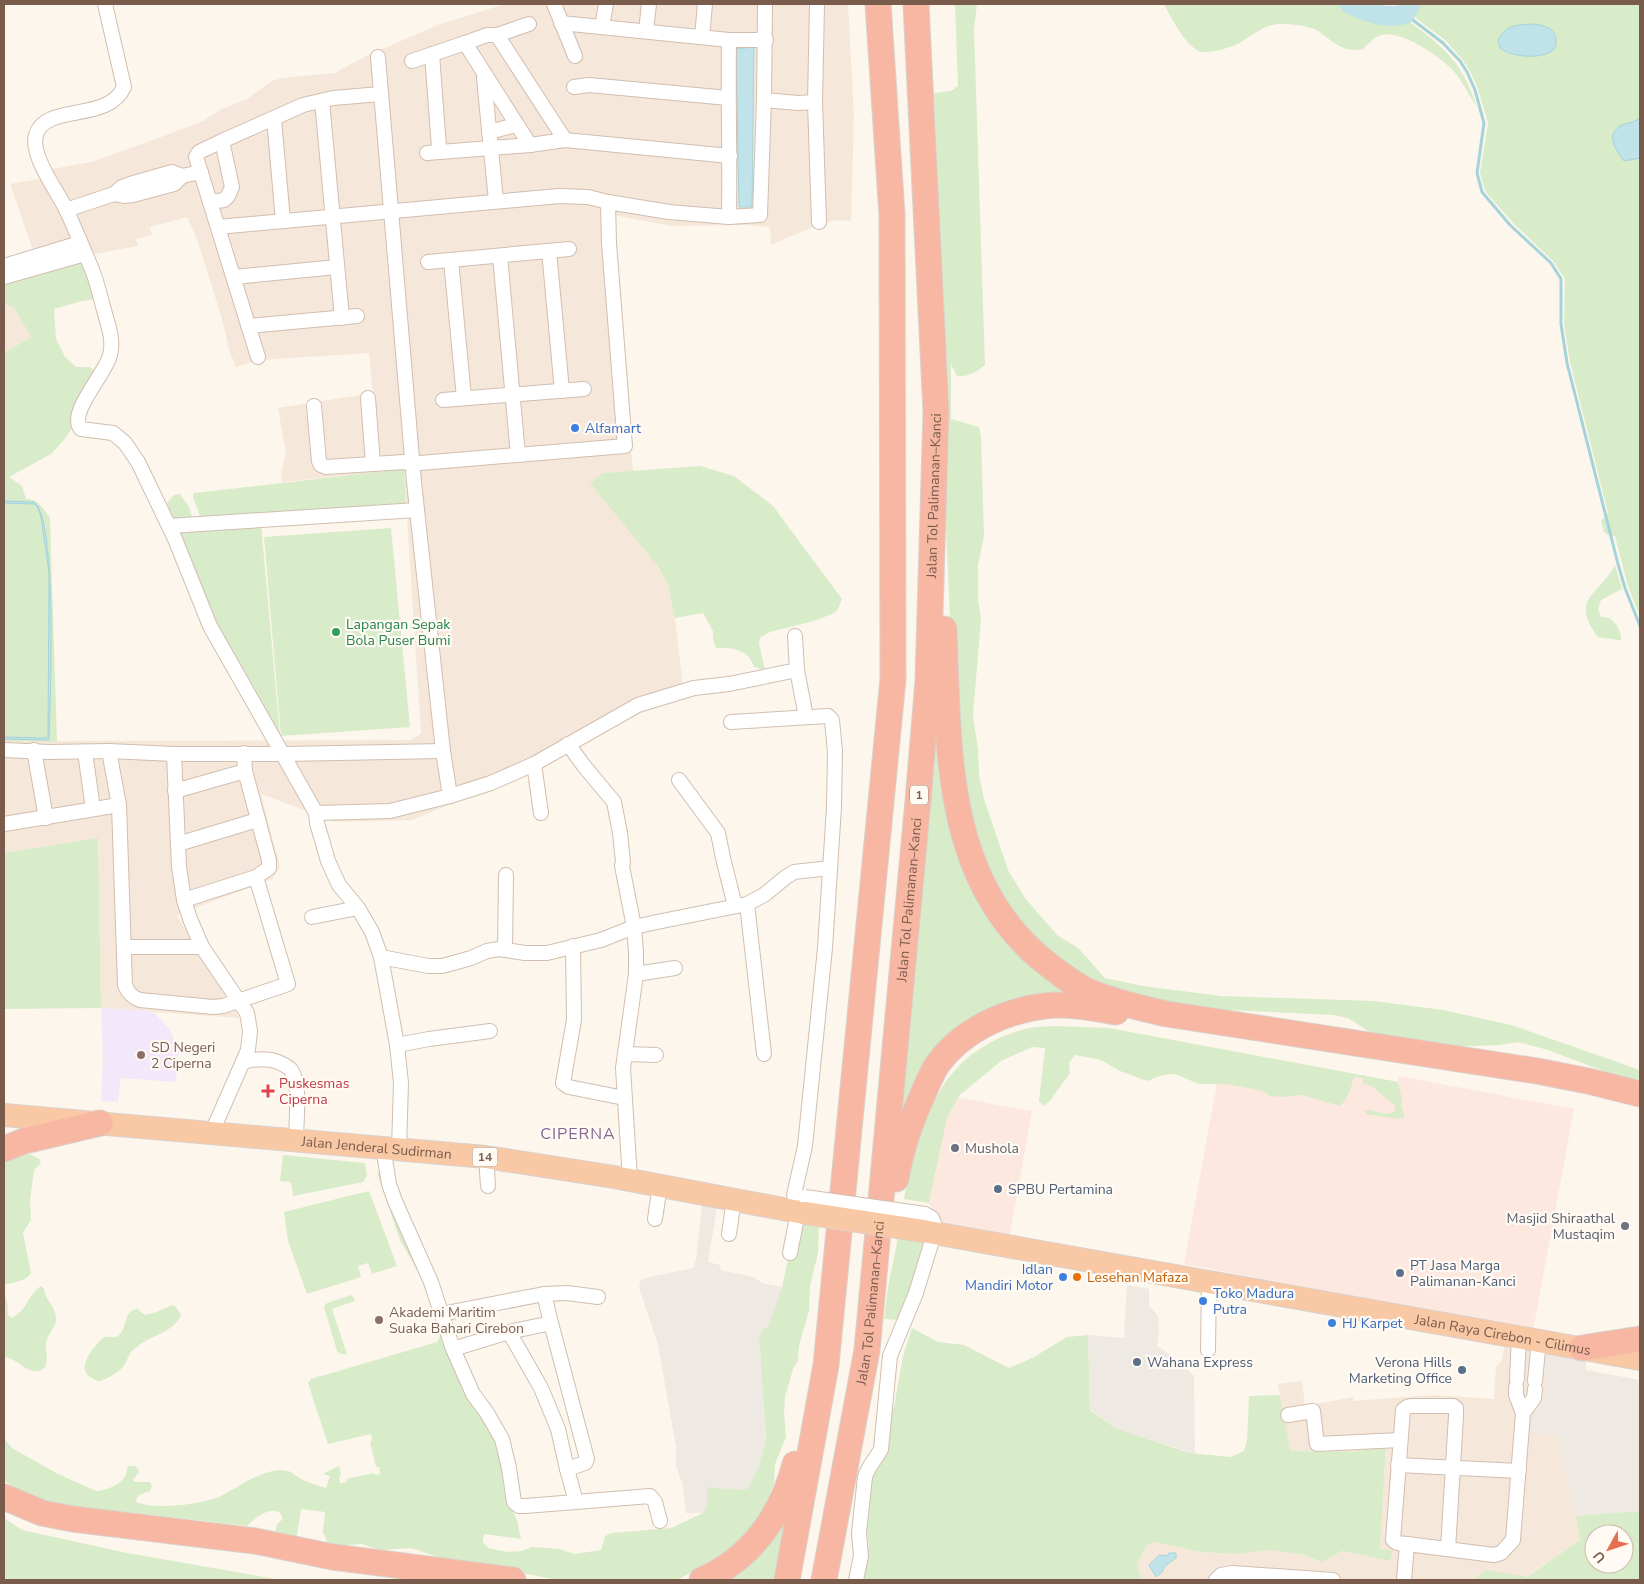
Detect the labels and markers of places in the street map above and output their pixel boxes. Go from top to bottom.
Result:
place label: Alfamart [585,419,641,438]
marker: Alfamart [569,422,581,434]
place label: Lapangan Sepak Bola Puser Bumi [346,615,451,650]
marker: Lapangan Sepak Bola Puser Bumi [330,626,342,638]
place label: SD Negeri 2 Ciperna [151,1038,215,1073]
marker: SD Negeri 2 Ciperna [135,1049,147,1061]
place label: Puskesmas Ciperna [279,1074,350,1109]
marker: Puskesmas Ciperna [261,1084,275,1098]
place label: Mushola [965,1139,1019,1158]
marker: Mushola [949,1142,961,1154]
place label: SPBU Pertamina [1008,1180,1113,1199]
marker: SPBU Pertamina [992,1183,1004,1195]
place label: Masjid Shiraathal Mustaqim [1507,1209,1616,1244]
marker: Masjid Shiraathal Mustaqim [1619,1220,1631,1232]
place label: PT Jasa Marga Palimanan-Kanci [1410,1256,1516,1291]
place label: Idlan Mandiri Motor [965,1260,1053,1295]
marker: PT Jasa Marga Palimanan-Kanci [1394,1267,1406,1279]
place label: Lesehan Mafaza [1087,1268,1188,1287]
marker: Idlan Mandiri Motor [1057,1271,1069,1283]
marker: Lesehan Mafaza [1071,1271,1083,1283]
place label: Toko Madura Putra [1213,1284,1294,1319]
marker: Toko Madura Putra [1197,1295,1209,1307]
place label: Akademi Maritim Suaka Bahari Cirebon [389,1303,524,1338]
marker: Akademi Maritim Suaka Bahari Cirebon [373,1314,385,1326]
place label: HJ Karpet [1342,1314,1403,1333]
marker: HJ Karpet [1326,1317,1338,1329]
place label: Wahana Express [1147,1353,1253,1372]
place label: Verona Hills Marketing Office [1349,1353,1452,1388]
marker: Wahana Express [1131,1356,1143,1368]
marker: Verona Hills Marketing Office [1456,1364,1468,1376]

